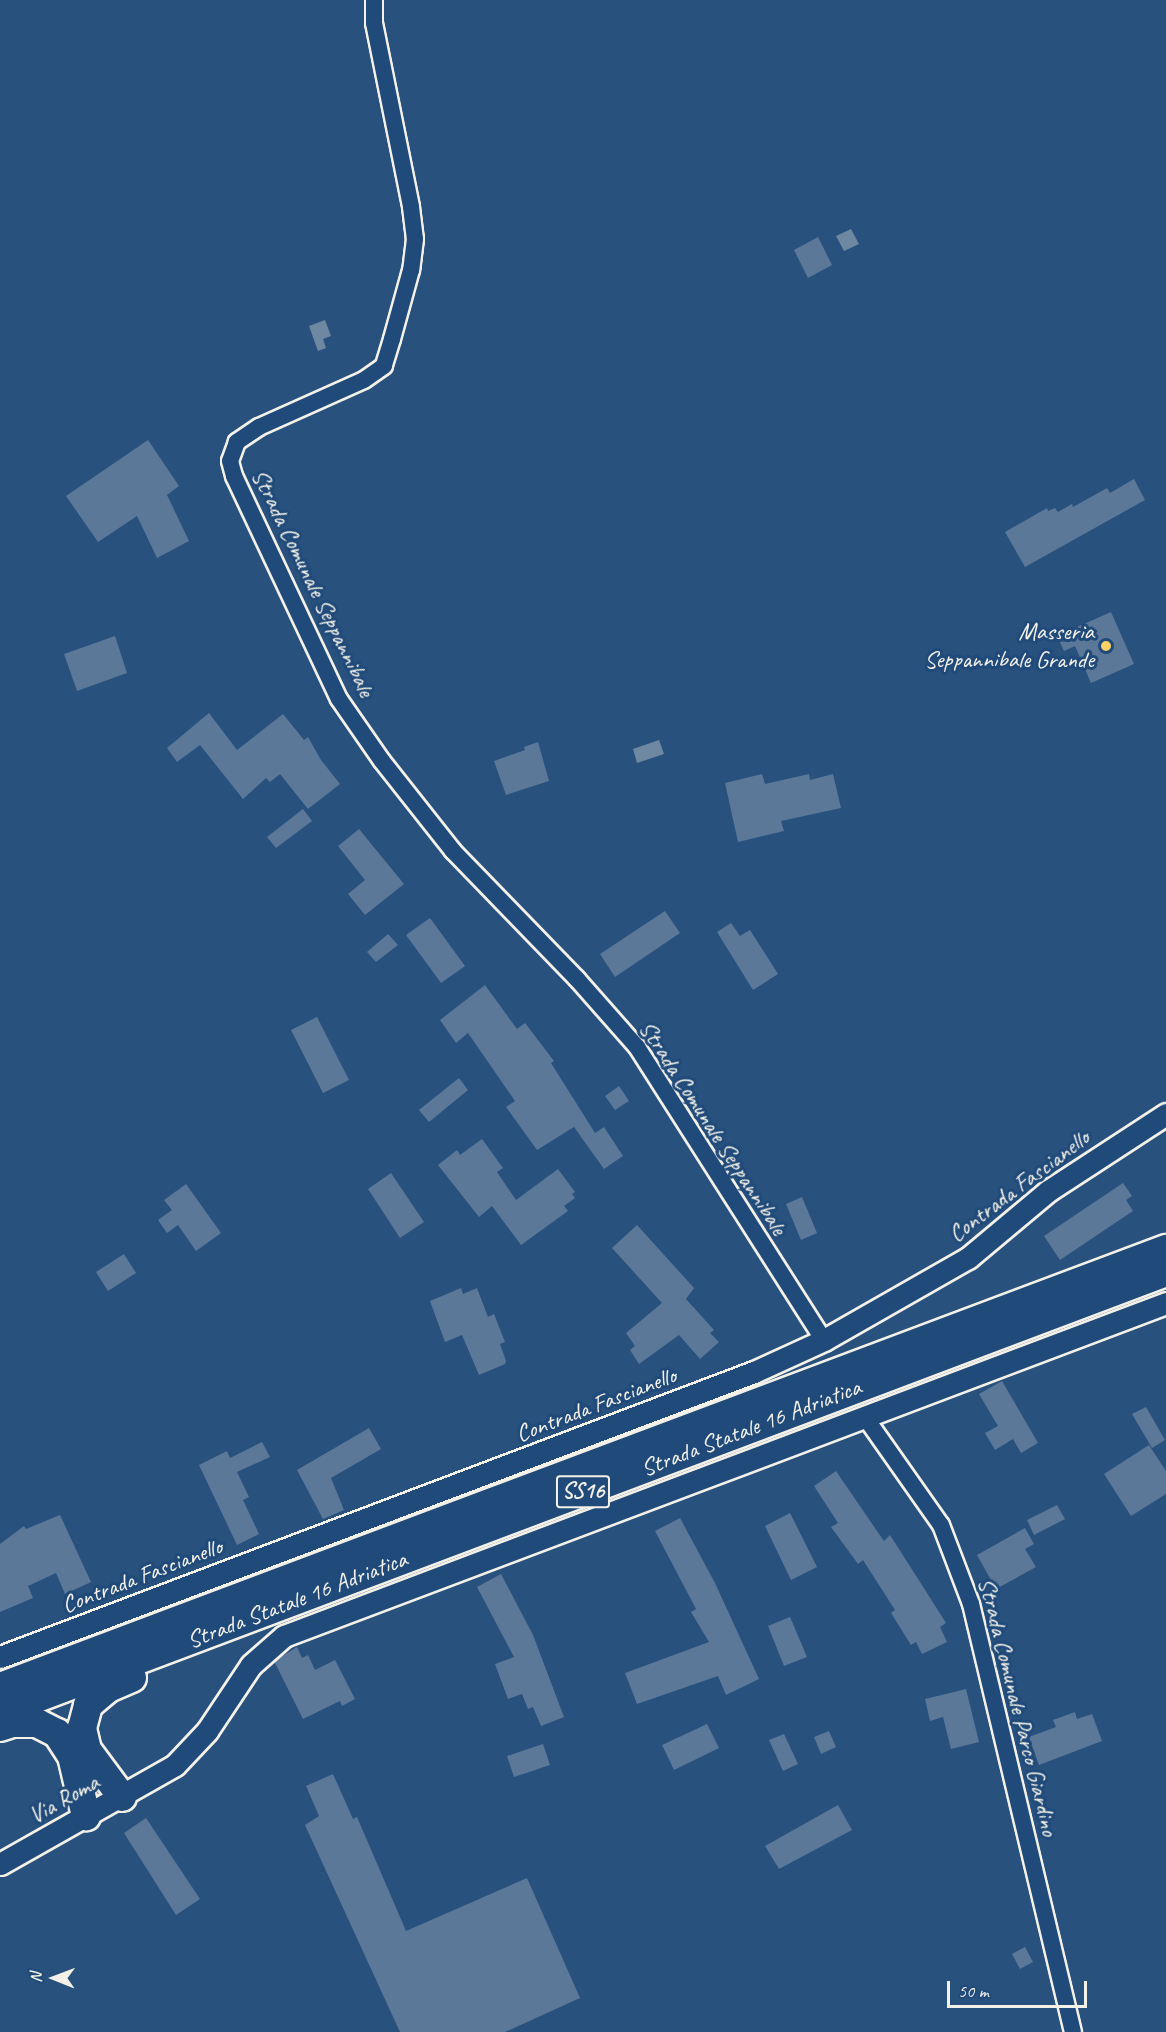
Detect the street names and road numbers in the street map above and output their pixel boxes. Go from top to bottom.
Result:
street label: Strada Comunale Seppannibale [245,464,381,702]
street label: Strada Comunale Seppannibale [633,1015,793,1241]
street label: Contrada Fascianello [943,1124,1095,1248]
street label: Contrada Fascianello [512,1361,680,1449]
street label: Strada Statale 16 Adriatica [637,1373,865,1483]
road number: SS16 [554,1473,612,1511]
street label: Contrada Fascianello [58,1532,226,1620]
street label: Strada Statale 16 Adriatica [183,1545,411,1655]
street label: Strada Comunale Parco Giardino [972,1575,1064,1839]
street label: Via Roma [24,1768,104,1830]

